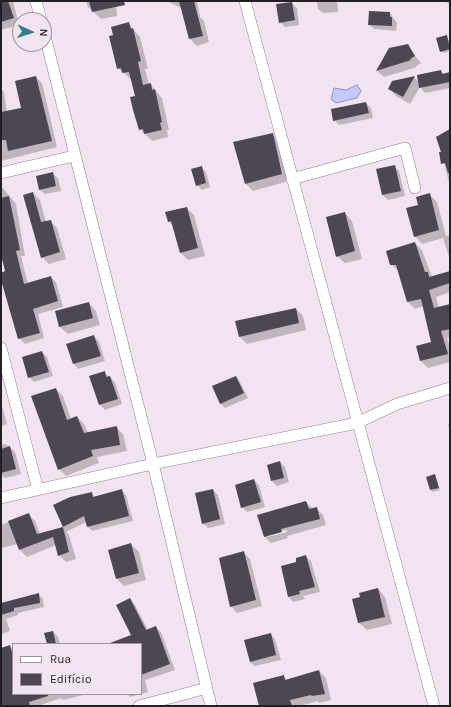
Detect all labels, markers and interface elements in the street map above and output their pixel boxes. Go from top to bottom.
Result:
north arrow [12,12,52,52]
text: N [37,28,50,37]
legend [12,643,142,695]
text: Rua [50,652,71,666]
text: Edifício [50,672,91,686]

